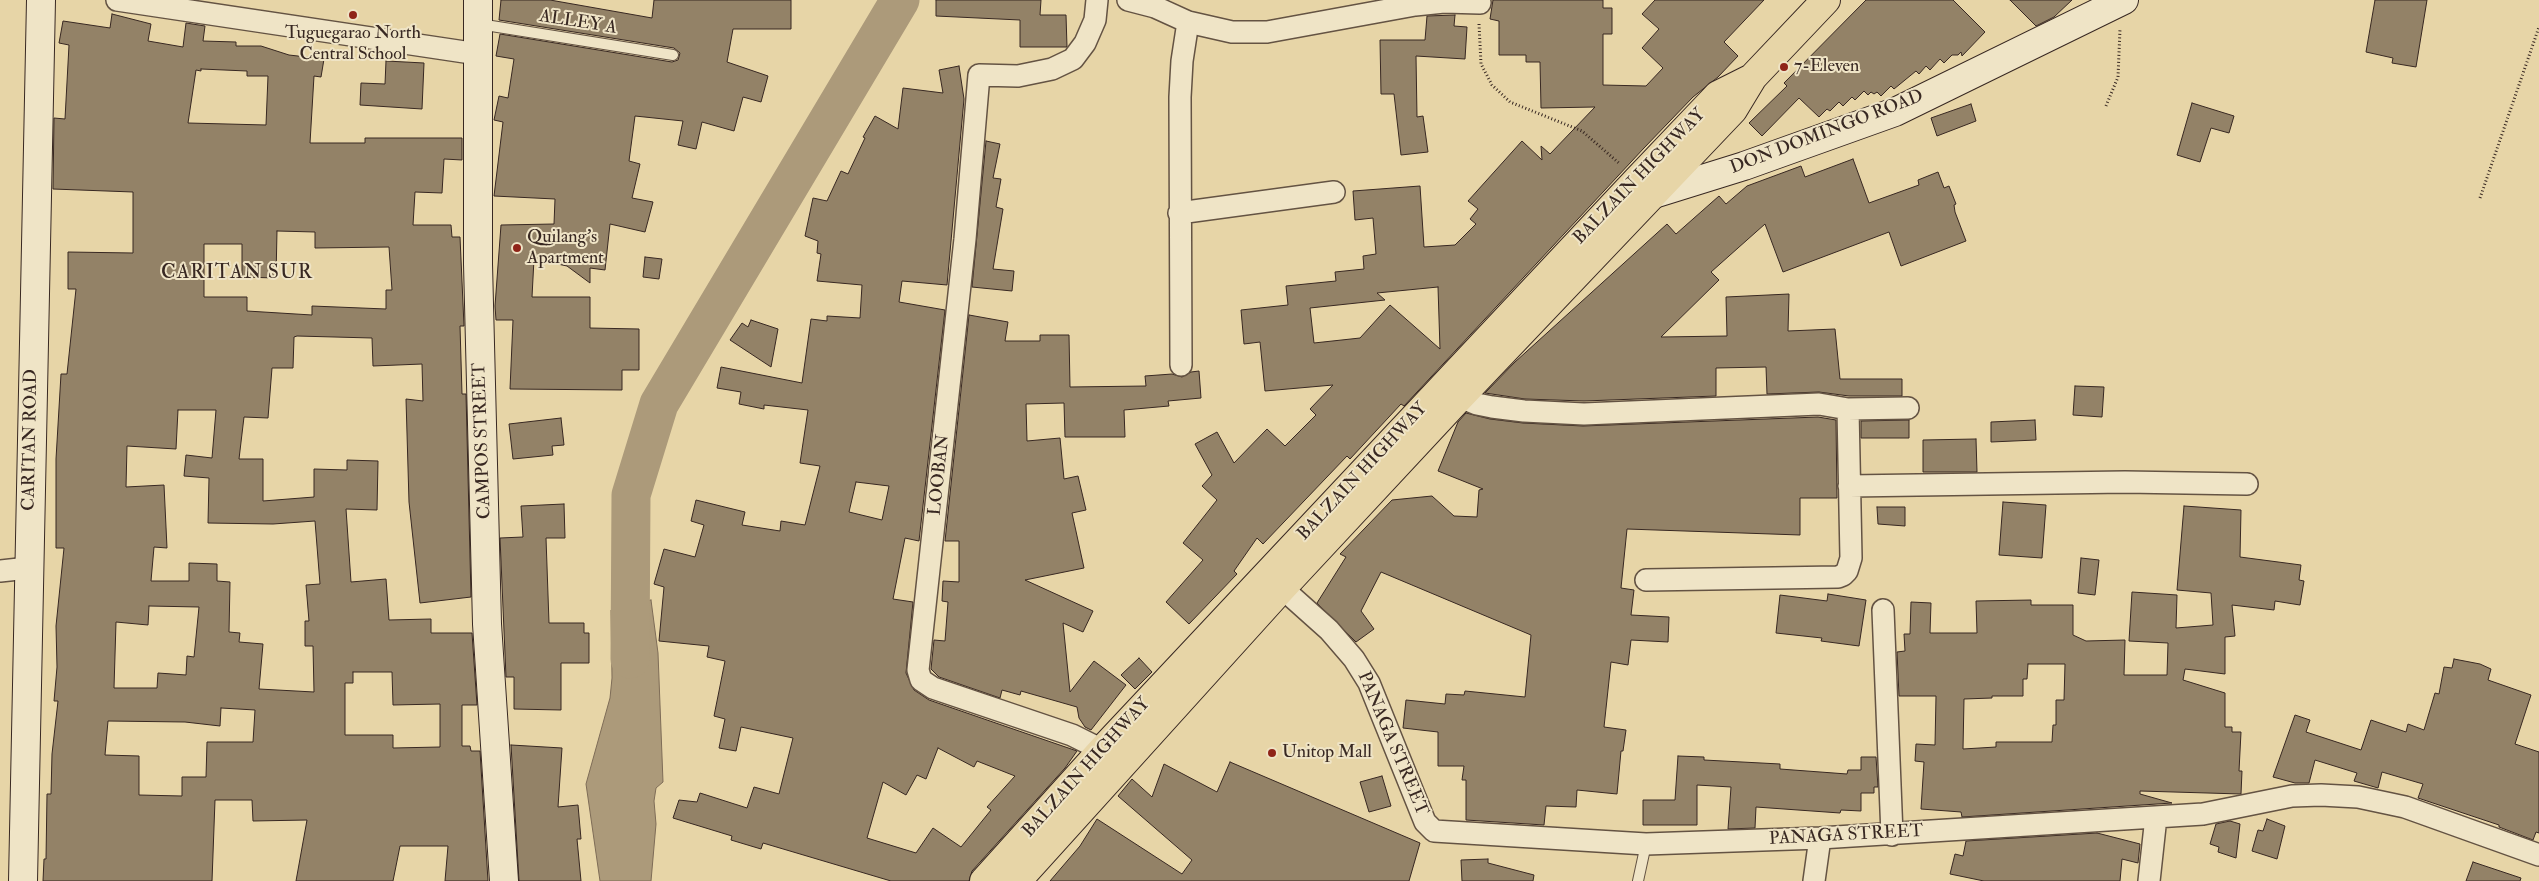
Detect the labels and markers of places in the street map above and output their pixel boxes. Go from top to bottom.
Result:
marker: Tuguegarao North Central School [347,9,359,21]
place label: Tuguegarao North Central School [285,23,421,66]
place label: 7-Eleven [1794,56,1859,78]
marker: 7-Eleven [1778,61,1790,73]
place label: Quilang's Apartment [527,227,604,270]
marker: Quilang's Apartment [511,242,523,254]
place label: Unitop Mall [1282,742,1372,764]
marker: Unitop Mall [1266,747,1278,759]

